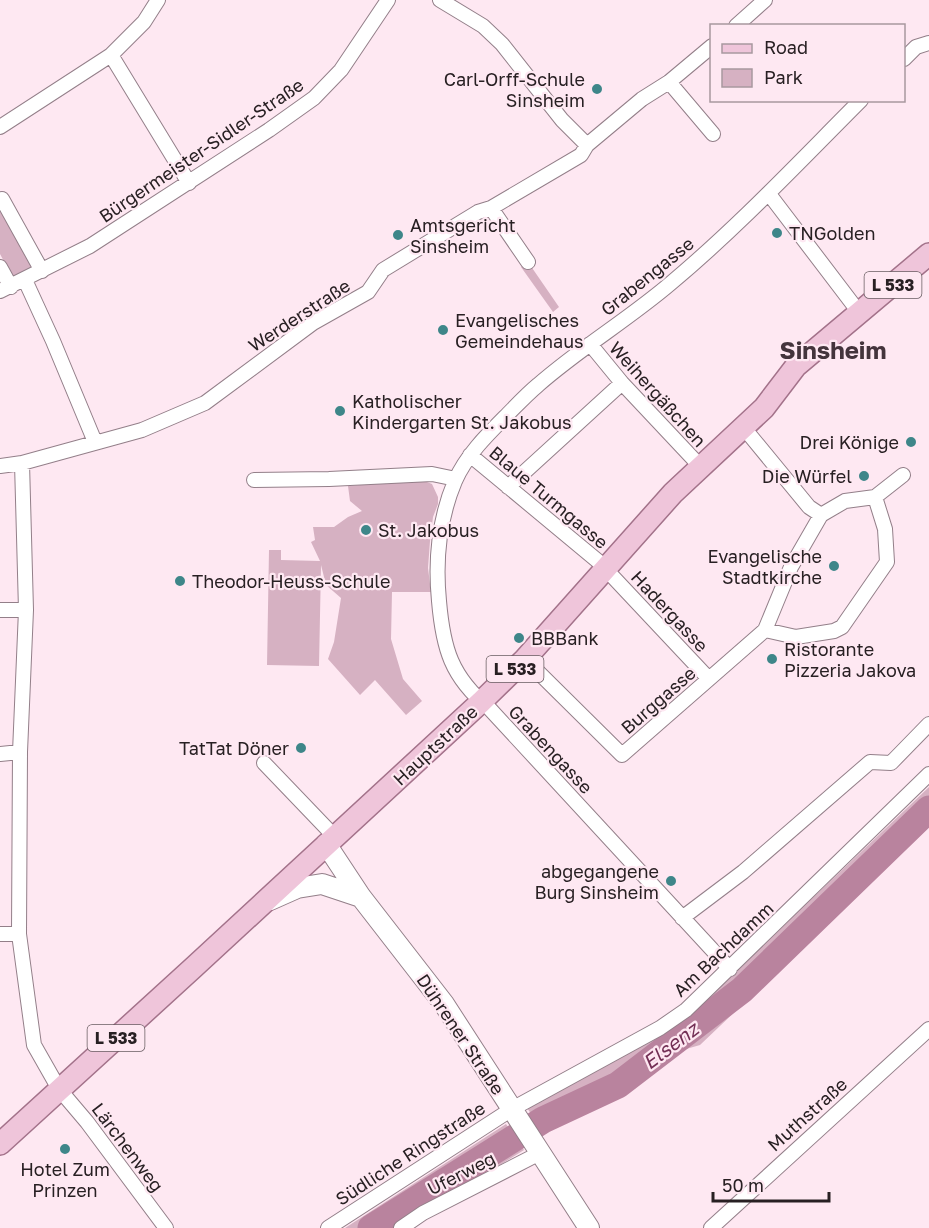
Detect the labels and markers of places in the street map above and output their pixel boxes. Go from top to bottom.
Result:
place label: Carl-Orff-Schule Sinsheim [444,68,585,111]
marker: Carl-Orff-Schule Sinsheim [590,82,604,96]
place label: Amtsgericht Sinsheim [410,214,516,257]
place label: TNGolden [789,222,876,244]
marker: TNGolden [770,226,784,240]
marker: Amtsgericht Sinsheim [391,228,405,242]
place label: Evangelisches Gemeindehaus [455,309,584,352]
marker: Evangelisches Gemeindehaus [436,323,450,337]
place label: Katholischer Kindergarten St. Jakobus [352,390,572,433]
marker: Katholischer Kindergarten St. Jakobus [333,404,347,418]
place label: Drei Könige [800,431,899,453]
marker: Drei Könige [904,435,918,449]
place label: Die Würfel [762,465,852,487]
marker: Die Würfel [857,469,871,483]
place label: St. Jakobus [378,519,479,541]
marker: St. Jakobus [359,523,373,537]
place label: Evangelische Stadtkirche [707,545,822,588]
marker: Evangelische Stadtkirche [827,559,841,573]
place label: Theodor-Heuss-Schule [192,570,390,592]
marker: Theodor-Heuss-Schule [173,574,187,588]
place label: BBBank [531,627,599,649]
marker: BBBank [512,631,526,645]
place label: Ristorante Pizzeria Jakova [784,638,916,681]
marker: Ristorante Pizzeria Jakova [765,652,779,666]
place label: TatTat Döner [179,737,289,759]
marker: TatTat Döner [294,741,308,755]
place label: abgegangene Burg Sinsheim [534,860,659,903]
marker: abgegangene Burg Sinsheim [664,874,678,888]
marker: Hotel Zum Prinzen [58,1142,72,1156]
place label: Hotel Zum Prinzen [20,1158,110,1201]

